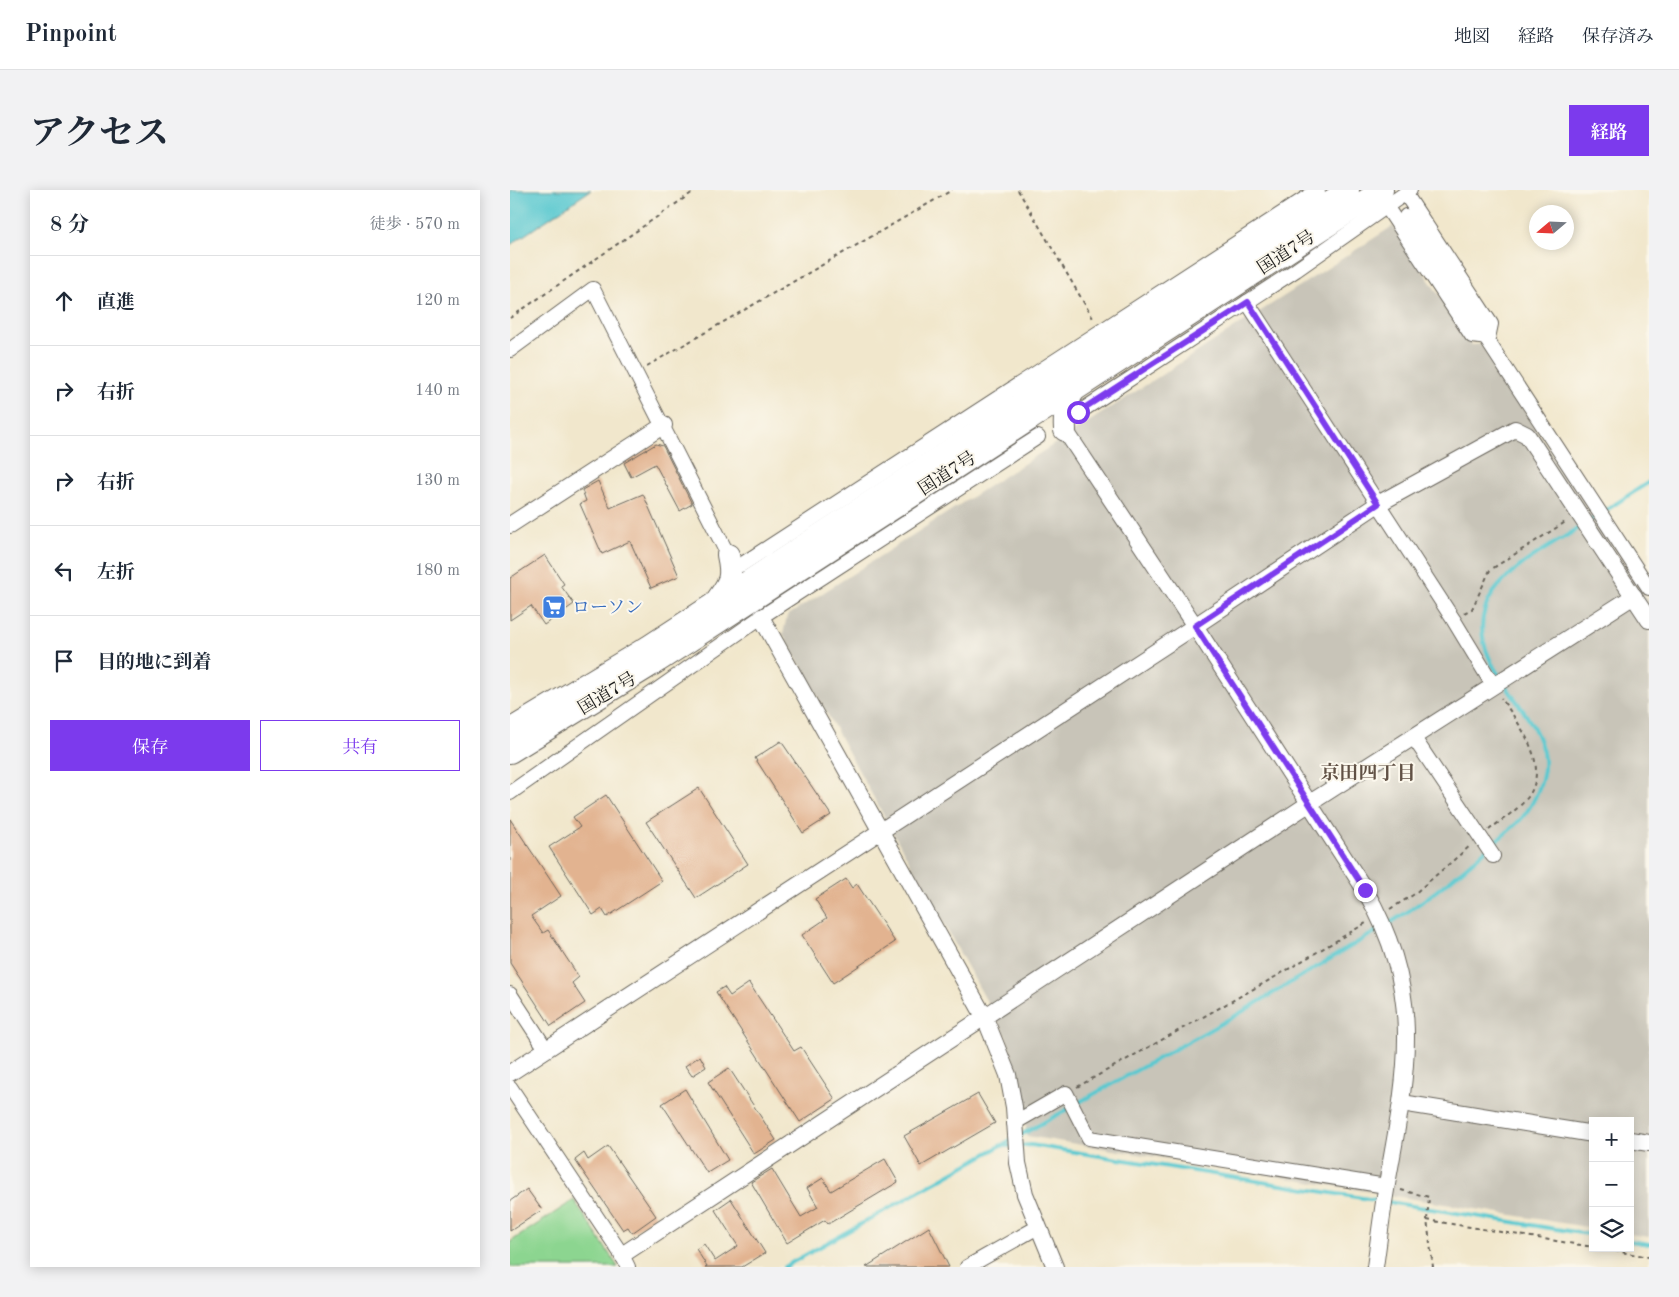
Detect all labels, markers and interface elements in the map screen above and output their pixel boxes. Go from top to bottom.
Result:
text: Pinpoint [25,23,117,47]
text: 地図 [1454,28,1490,46]
text: 経路 [1518,28,1554,46]
text: 保存済み [1582,28,1654,46]
button: 経路 [1569,105,1649,156]
text: アクセス [30,117,169,152]
north arrow [1529,205,1574,250]
text: 8 分 [50,215,89,236]
text: 徒歩 · 570 m [370,217,460,233]
street label: 国道7号 [1254,226,1318,278]
icon: ahead [50,287,78,315]
text: 120 m [415,293,460,309]
text: 直進 [97,294,135,313]
icon: right [50,377,78,405]
text: 140 m [415,383,460,399]
text: 右折 [97,384,135,403]
route start [1067,401,1090,424]
street label: 国道7号 [915,447,979,499]
icon: right [50,467,78,495]
text: 130 m [415,473,460,489]
text: 右折 [97,474,135,493]
icon: left [50,557,78,585]
text: 180 m [415,563,460,579]
text: 左折 [97,564,135,583]
supermarket icon: ローソン [541,594,567,620]
place label: ローソン [572,599,643,617]
icon: arrive [50,647,78,675]
text: 目的地に到着 [97,654,211,673]
street label: 国道7号 [574,668,640,718]
button: 保存 [50,720,250,771]
button: 共有 [260,720,460,771]
district label: 京田四丁目 [1320,762,1416,784]
route end [1354,879,1377,902]
map controls [1589,1117,1634,1252]
button: + [1589,1117,1634,1162]
button: − [1589,1162,1634,1207]
button: layers [1589,1207,1634,1252]

